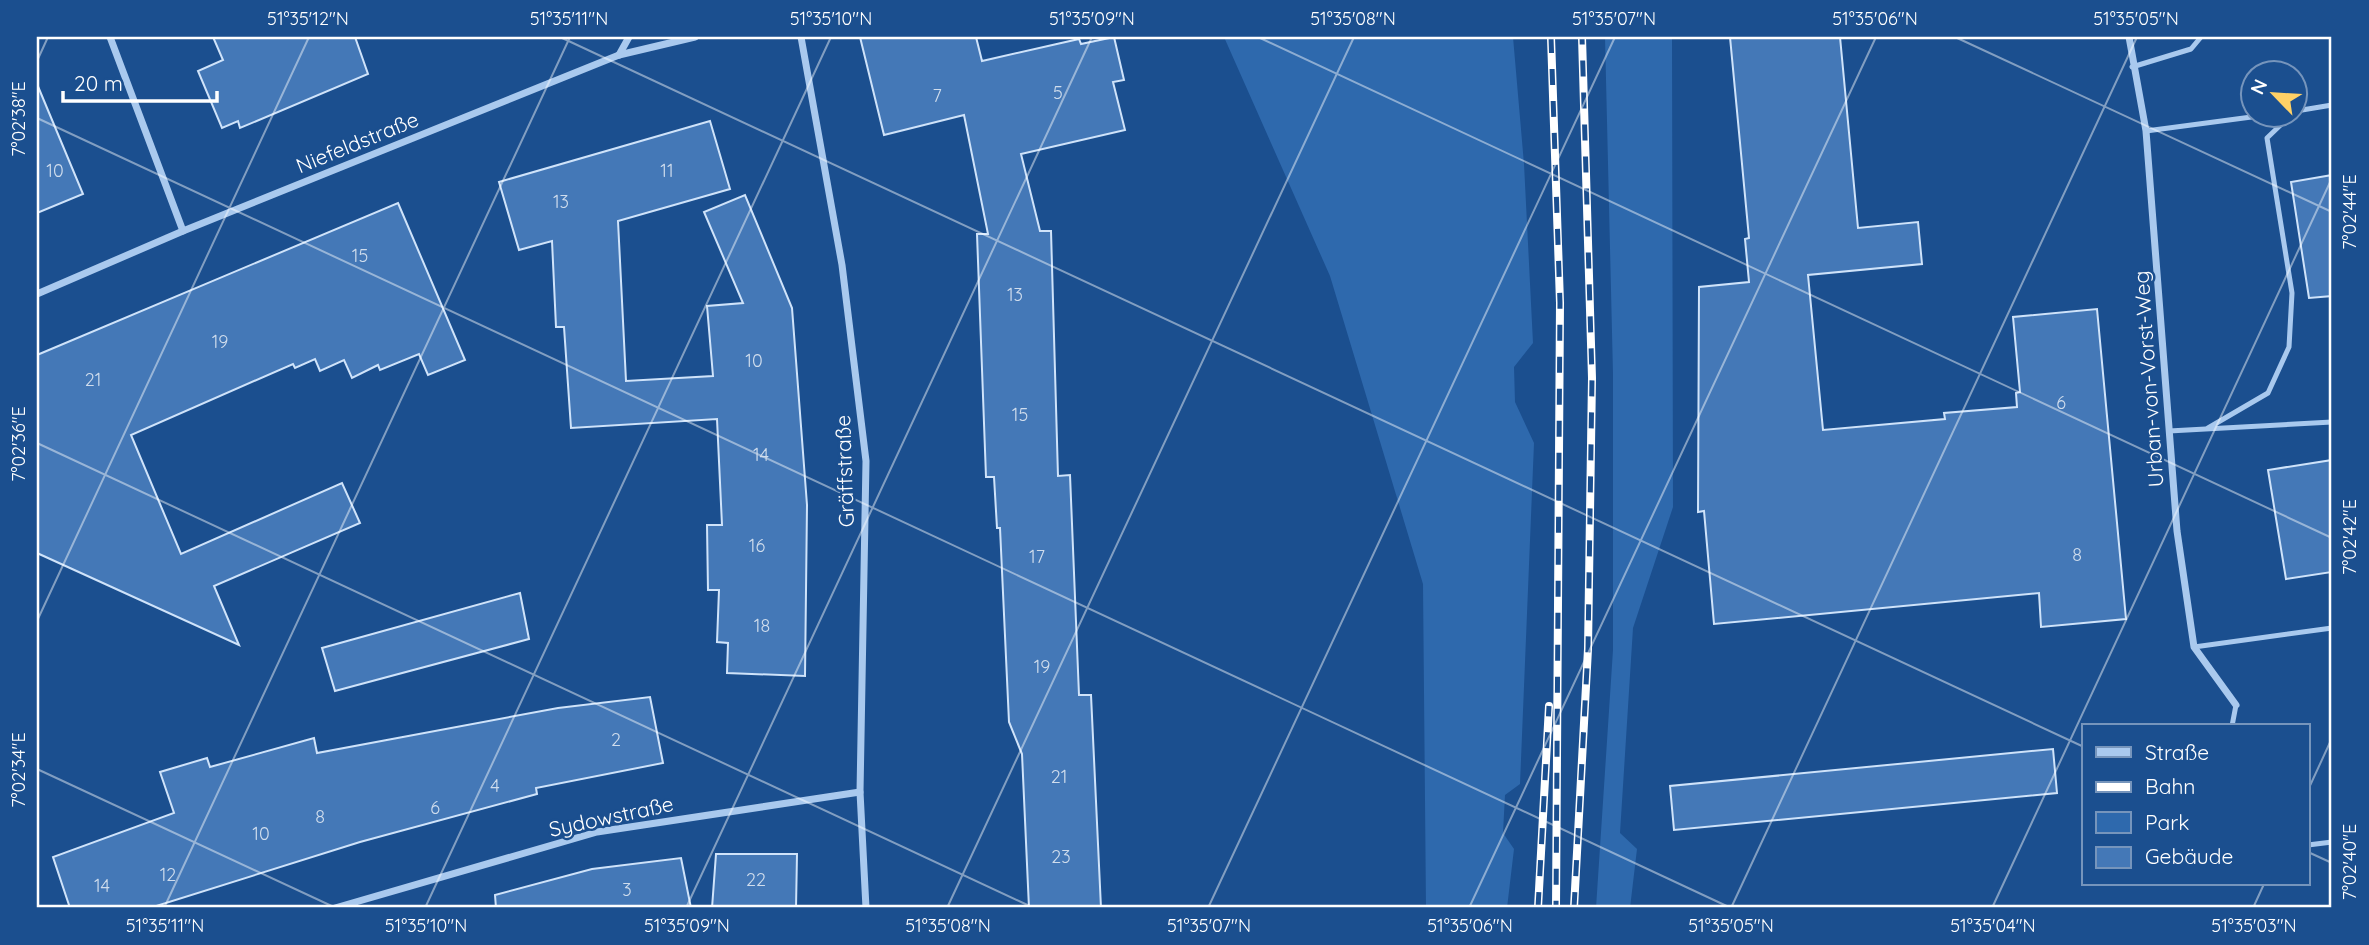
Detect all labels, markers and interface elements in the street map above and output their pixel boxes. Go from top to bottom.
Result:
text: 51°35'12"N [267,7,349,30]
text: 51°35'11"N [530,7,608,30]
text: 51°35'10"N [790,7,872,30]
text: 51°35'09"N [1049,7,1135,30]
text: 51°35'08"N [1310,7,1396,30]
text: 51°35'07"N [1572,7,1656,30]
text: 51°35'06"N [1832,7,1918,30]
text: 51°35'05"N [2093,7,2179,30]
scale bar [63,60,217,104]
north arrow [2240,60,2310,130]
text: 20 m [74,70,123,96]
text: N [2245,75,2272,98]
text: 7°02'38"E [7,81,30,157]
house number: 5 [1053,81,1063,104]
house number: 7 [932,84,942,107]
street label: Niefeldstraße [292,106,422,178]
house number: 10 [46,159,64,182]
house number: 11 [660,159,674,182]
text: 7°02'44"E [2338,174,2361,250]
house number: 13 [553,190,569,213]
house number: 15 [352,244,368,267]
street label: Urban-von-Vorst-Weg [2127,270,2169,488]
house number: 13 [1007,283,1023,306]
house number: 19 [212,330,228,353]
house number: 10 [745,349,763,372]
house number: 21 [85,368,101,391]
house number: 6 [2056,391,2066,414]
house number: 15 [1012,403,1028,426]
text: 7°02'36"E [7,406,30,482]
street label: Gräffstraße [829,414,859,528]
house number: 14 [753,443,769,466]
text: 7°02'42"E [2338,499,2361,575]
house number: 16 [749,534,765,557]
house number: 8 [2072,543,2082,566]
house number: 17 [1029,545,1045,568]
house number: 18 [754,614,770,637]
house number: 19 [1034,655,1050,678]
legend [2082,724,2310,886]
house number: 2 [611,728,621,751]
text: 7°02'34"E [7,732,30,808]
text: Straße [2145,739,2209,765]
house number: 21 [1051,765,1067,788]
text: Bahn [2145,773,2195,799]
house number: 4 [490,774,500,797]
street label: Sydowstraße [546,790,676,842]
house number: 6 [430,796,440,819]
house number: 8 [315,805,325,828]
text: Park [2145,809,2189,835]
house number: 10 [252,822,270,845]
text: 7°02'40"E [2338,824,2361,900]
text: Gebäude [2145,843,2233,869]
house number: 23 [1051,845,1071,868]
house number: 12 [160,863,176,886]
house number: 22 [746,868,766,891]
house number: 14 [94,874,110,897]
house number: 3 [622,878,632,901]
text: 51°35'11"N [126,914,204,937]
text: 51°35'10"N [385,914,467,937]
text: 51°35'09"N [644,914,730,937]
text: 51°35'08"N [905,914,991,937]
text: 51°35'07"N [1167,914,1251,937]
text: 51°35'06"N [1427,914,1513,937]
text: 51°35'05"N [1688,914,1774,937]
text: 51°35'04"N [1950,914,2036,937]
text: 51°35'03"N [2211,914,2297,937]

